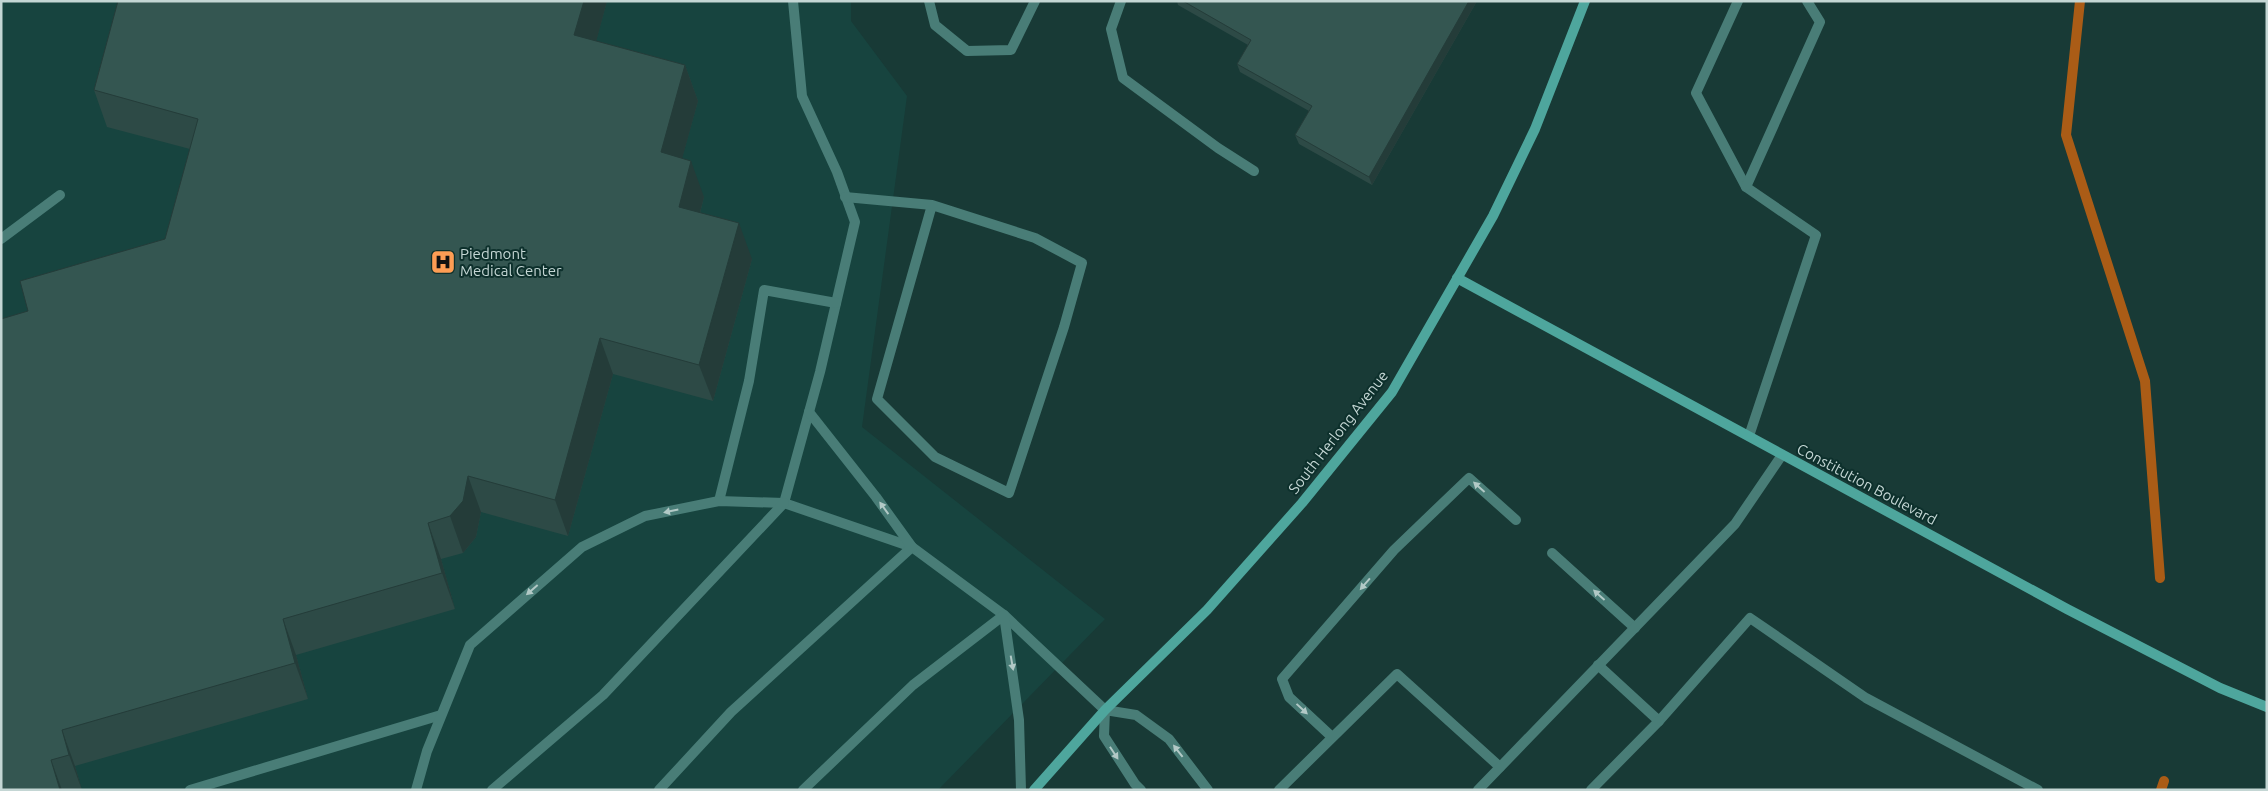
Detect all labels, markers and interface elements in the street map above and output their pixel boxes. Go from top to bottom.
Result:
place label: Piedmont Medical Center [460,245,562,279]
hospital icon: Piedmont Medical Center [430,249,456,275]
street label: South Herlong Avenue [1285,367,1391,497]
street label: Constitution Boulevard [1794,440,1940,528]
one-way arrow [1473,482,1486,493]
one-way arrow [878,502,889,515]
one-way arrow [663,507,679,515]
one-way arrow [1359,577,1370,590]
one-way arrow [527,584,539,596]
one-way arrow [1593,589,1605,601]
one-way arrow [1008,655,1016,671]
one-way arrow [1296,703,1308,715]
one-way arrow [1173,745,1184,758]
one-way arrow [1110,746,1119,759]

